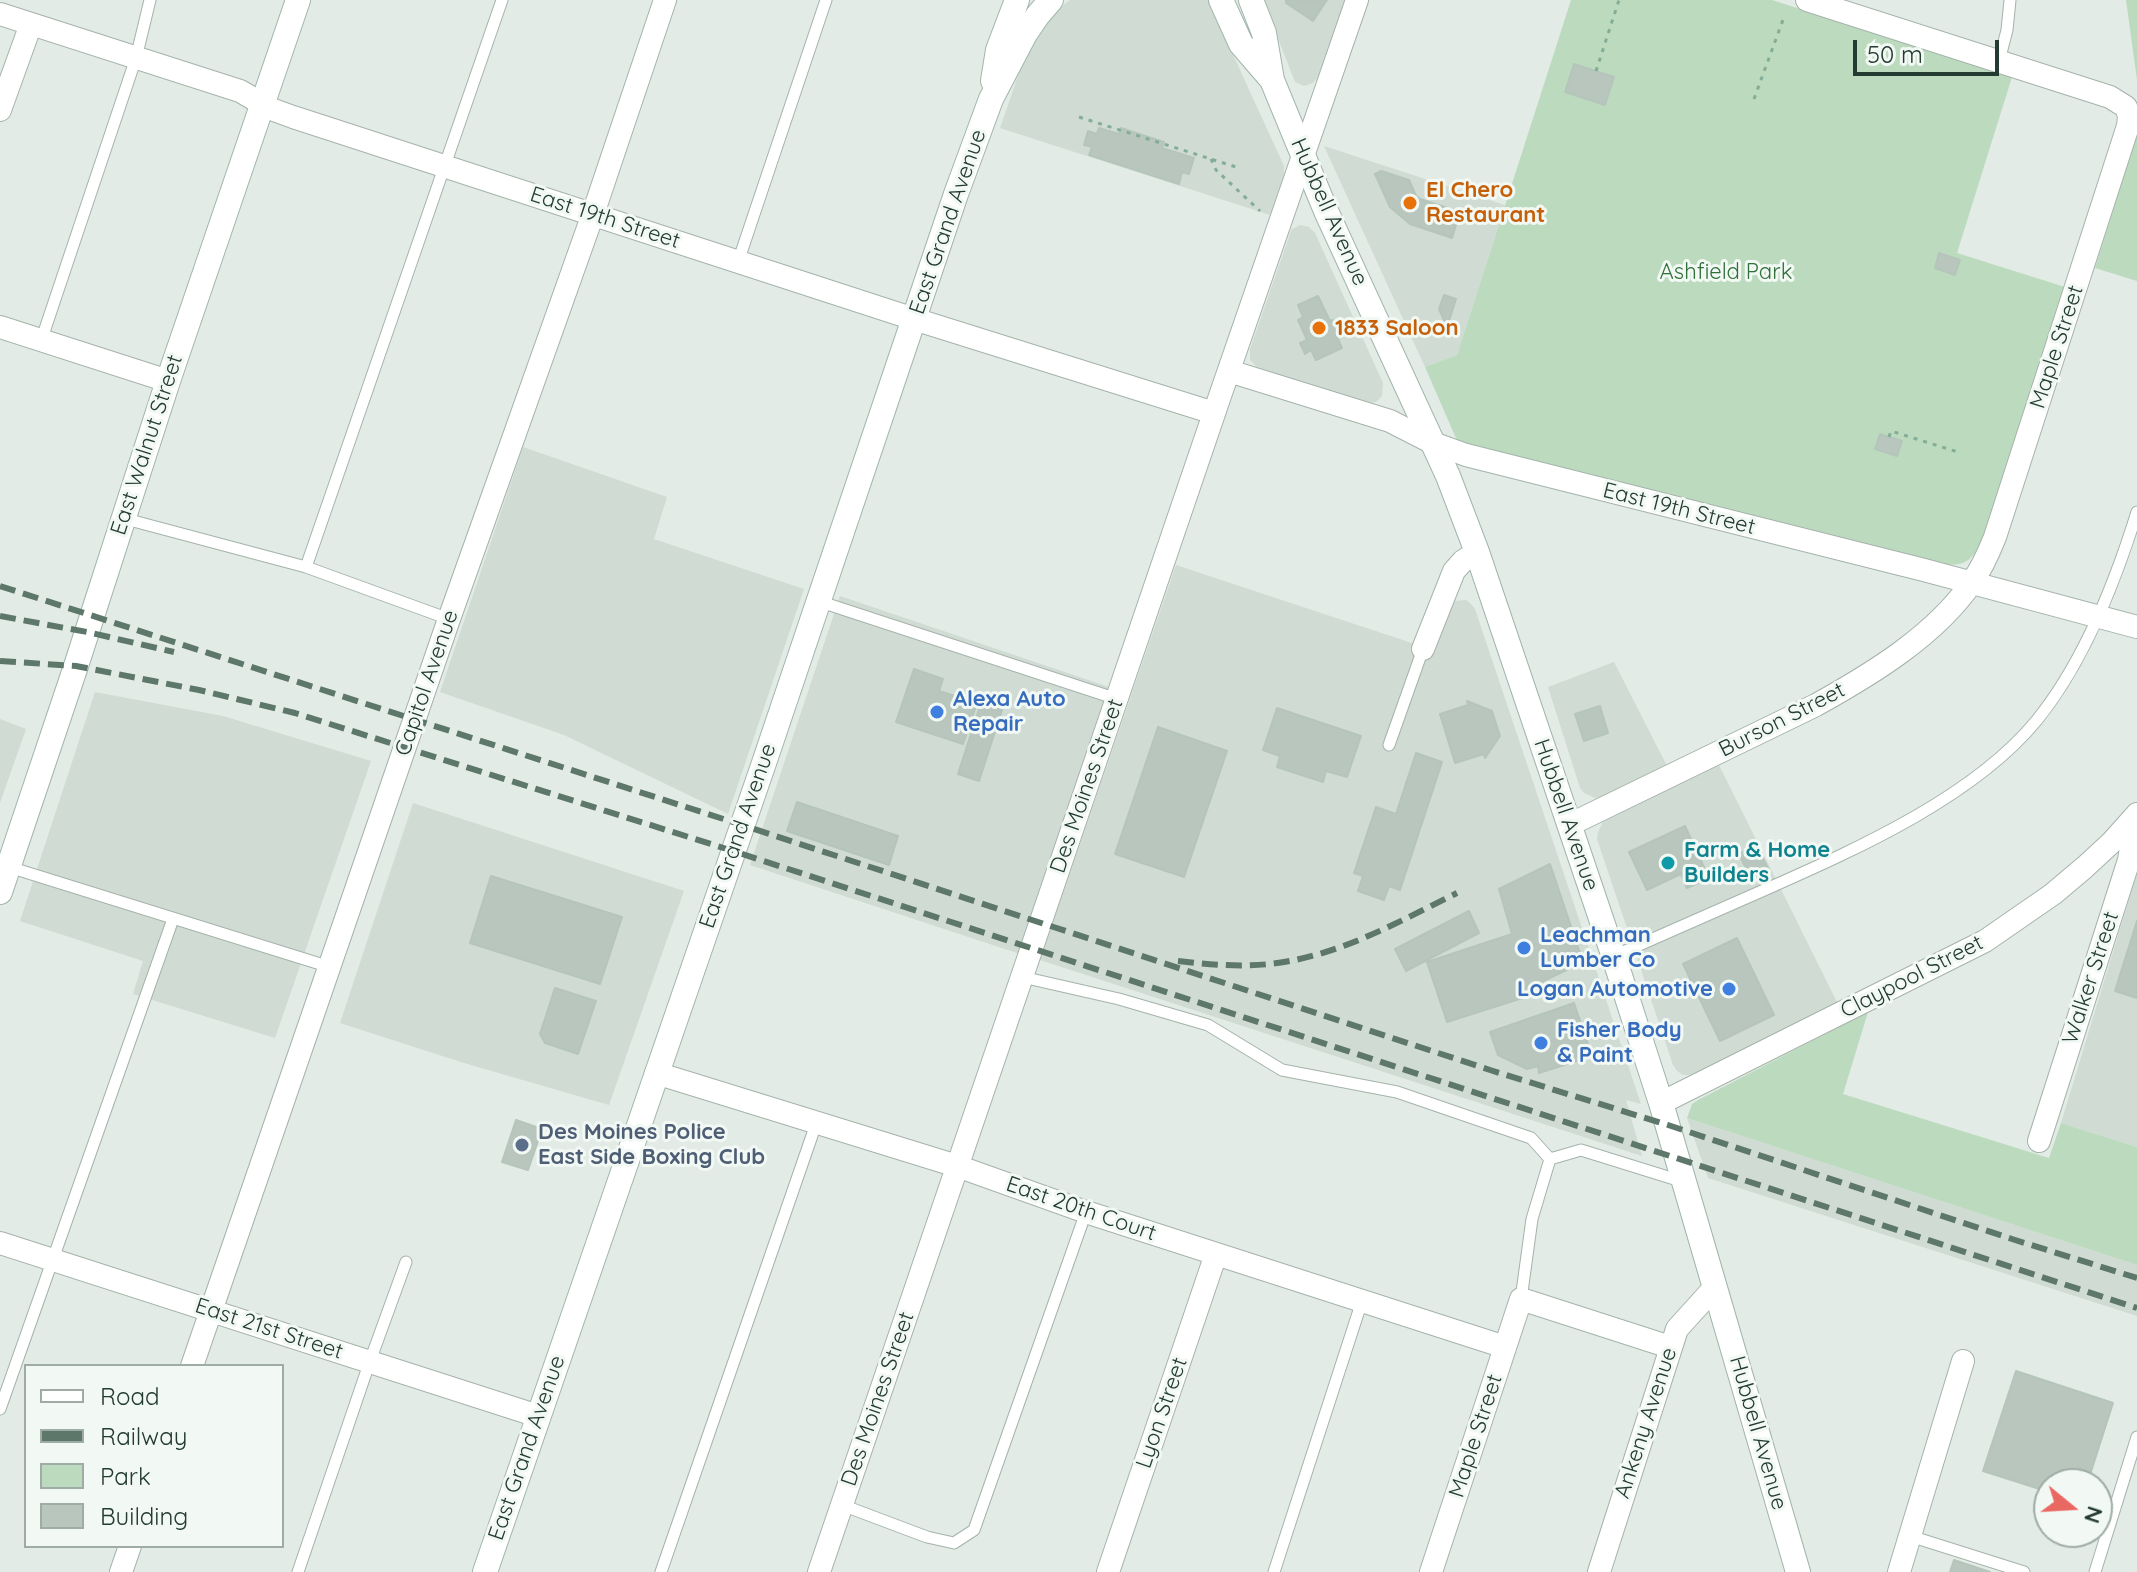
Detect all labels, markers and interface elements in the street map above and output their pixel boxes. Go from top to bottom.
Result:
scale bar [1857,24,2003,74]
text: 50 m [1867,39,1923,69]
street label: East Grand Avenue [904,126,992,318]
street label: Hubbell Avenue [1285,134,1373,290]
place label: El Chero Restaurant [1426,177,1545,228]
street label: East 19th Street [527,181,683,255]
marker: El Chero Restaurant [1401,194,1419,212]
park label: Ashfield Park [1660,259,1792,285]
street label: Maple Street [2025,282,2089,412]
place label: 1833 Saloon [1335,315,1459,341]
marker: 1833 Saloon [1310,319,1328,337]
street label: East Walnut Street [105,352,189,538]
street label: East 19th Street [1600,477,1758,541]
street label: Capitol Avenue [390,607,464,759]
street label: Burson Street [1715,677,1849,763]
place label: Alexa Auto Repair [953,686,1066,738]
street label: Des Moines Street [1045,695,1129,877]
marker: Alexa Auto Repair [928,703,946,721]
street label: Hubbell Avenue [1528,736,1604,894]
street label: East Grand Avenue [694,740,782,932]
place label: Farm & Home Builders [1684,837,1830,888]
marker: Farm & Home Builders [1659,854,1677,872]
street label: Walker Street [2057,908,2125,1048]
place label: Leachman Lumber Co [1540,922,1656,974]
street label: Claypool Street [1836,930,1988,1024]
marker: Leachman Lumber Co [1515,939,1533,957]
place label: Logan Automotive [1517,976,1713,1002]
marker: Logan Automotive [1720,980,1738,998]
place label: Fisher Body & Paint [1557,1017,1682,1068]
marker: Fisher Body & Paint [1532,1034,1550,1052]
place label: Des Moines Police East Side Boxing Club [538,1119,765,1170]
marker: Des Moines Police East Side Boxing Club [513,1136,531,1154]
street label: East 20th Court [1003,1171,1159,1247]
street label: East 21st Street [192,1293,346,1365]
street label: Des Moines Street [836,1308,920,1490]
street label: Ankeny Avenue [1609,1344,1683,1502]
street label: East Grand Avenue [483,1352,571,1544]
street label: Hubbell Avenue [1723,1353,1793,1513]
street label: Lyon Street [1131,1354,1193,1472]
legend [24,1364,284,1548]
street label: Maple Street [1444,1371,1508,1501]
text: Road [100,1381,160,1411]
text: Railway [100,1421,187,1451]
text: Park [100,1461,151,1491]
north arrow [2033,1468,2113,1548]
text: Building [100,1501,188,1531]
text: N [2078,1503,2110,1527]

